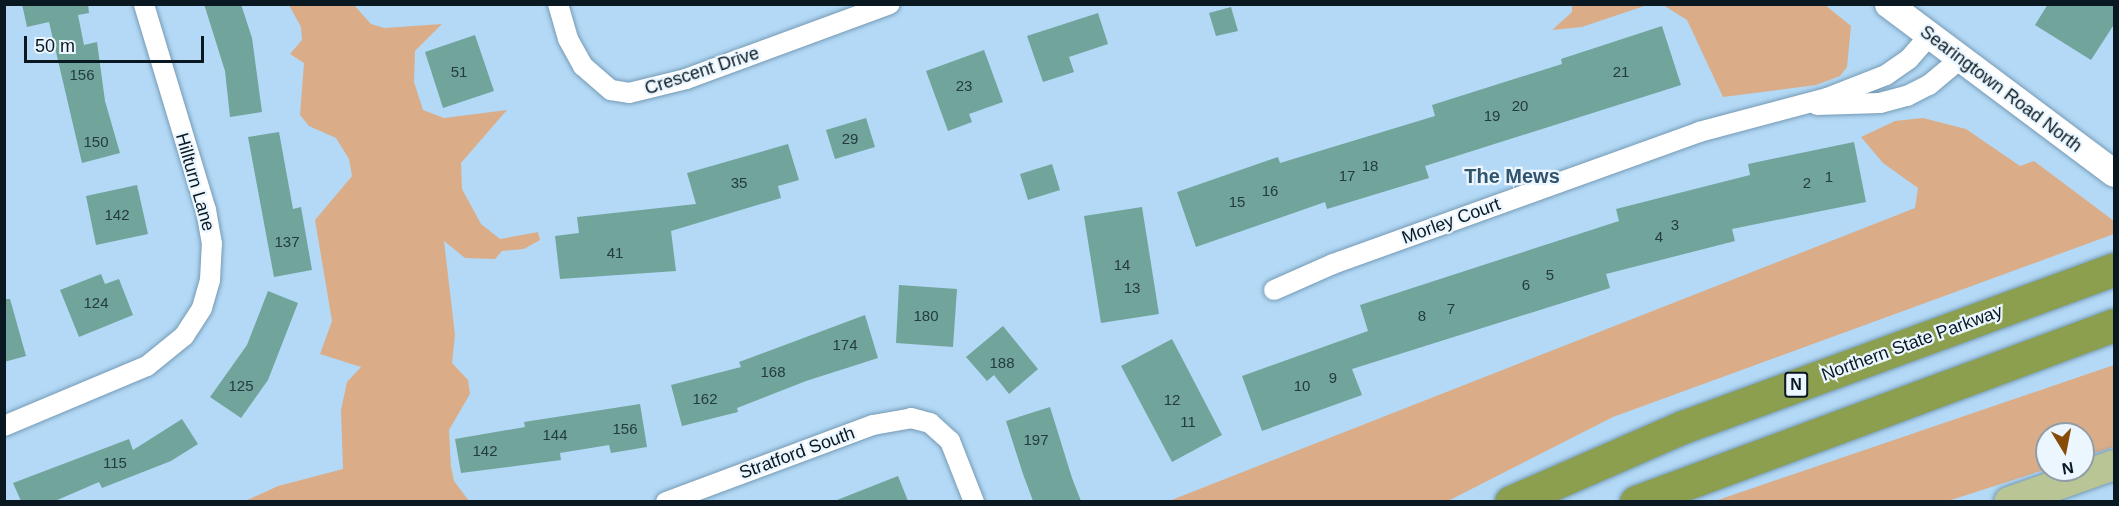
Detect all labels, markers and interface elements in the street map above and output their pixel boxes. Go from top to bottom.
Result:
street label: Searingtown Road North [1916,21,2086,157]
scale bar [27,24,207,62]
text: 50 m [35,36,75,56]
street label: Crescent Drive [642,42,762,100]
house number: 51 [451,63,467,81]
house number: 21 [1613,63,1629,81]
house number: 156 [69,66,95,84]
house number: 23 [956,77,972,95]
house number: 20 [1512,97,1528,115]
house number: 19 [1484,107,1500,125]
street label: Hillturn Lane [171,130,219,234]
house number: 29 [842,130,858,148]
house number: 150 [83,133,109,151]
house number: 18 [1362,157,1378,175]
district label: The Mews [1464,164,1560,188]
house number: 17 [1339,167,1355,185]
house number: 1 [1825,168,1833,186]
house number: 35 [731,174,747,192]
house number: 2 [1803,174,1811,192]
house number: 16 [1262,182,1278,200]
house number: 15 [1229,193,1245,211]
street label: Morley Court [1399,193,1503,249]
house number: 142 [104,206,130,224]
house number: 3 [1671,216,1679,234]
house number: 4 [1655,228,1663,246]
house number: 137 [274,233,300,251]
house number: 41 [607,244,623,262]
house number: 14 [1114,256,1130,274]
house number: 5 [1546,266,1554,284]
house number: 6 [1522,276,1530,294]
house number: 13 [1124,279,1140,297]
house number: 124 [83,294,109,312]
house number: 7 [1447,300,1455,318]
street label: Northern State Parkway [1819,300,2005,386]
house number: 180 [913,307,939,325]
house number: 8 [1418,307,1426,325]
house number: 174 [832,336,858,354]
house number: 188 [989,354,1015,372]
house number: 168 [760,363,786,381]
house number: 9 [1329,369,1337,387]
road number: N [1784,372,1808,398]
house number: 125 [228,377,254,395]
house number: 10 [1294,377,1310,395]
house number: 162 [692,390,718,408]
house number: 12 [1164,391,1180,409]
house number: 11 [1180,413,1196,431]
house number: 156 [612,420,638,438]
street label: Stratford South [736,422,858,484]
north arrow [2035,422,2095,482]
house number: 144 [542,426,568,444]
house number: 197 [1023,431,1049,449]
house number: 142 [472,442,498,460]
house number: 115 [103,454,127,472]
text: N [2061,459,2075,478]

